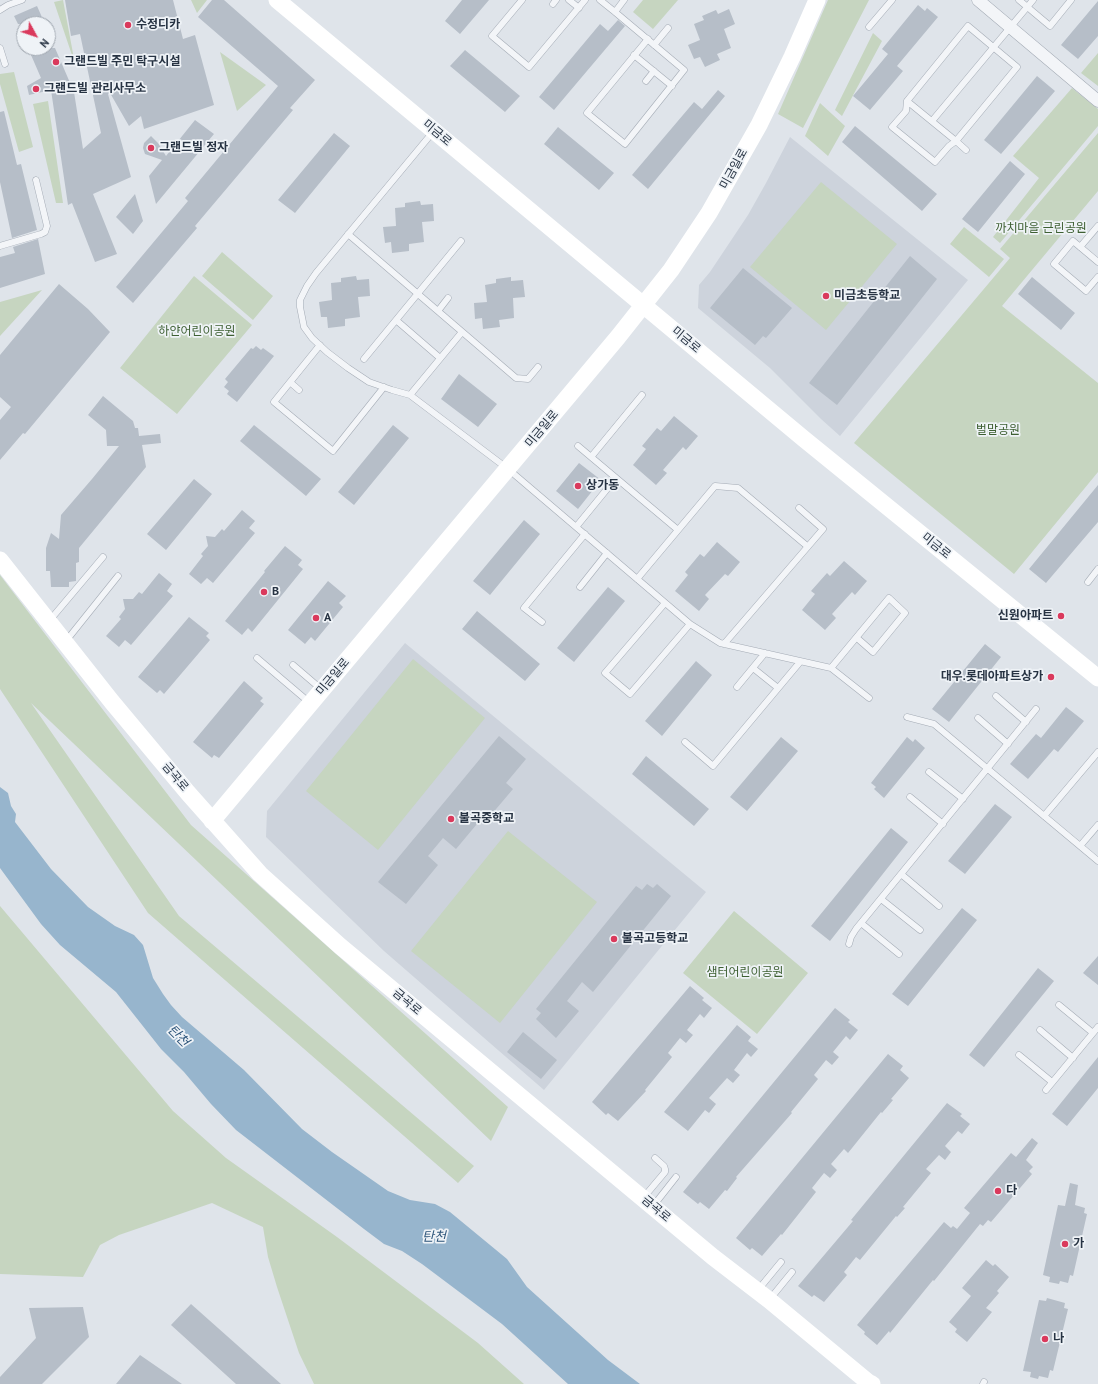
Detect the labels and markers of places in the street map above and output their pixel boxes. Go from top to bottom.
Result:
place label: 수정디카 [136,18,180,32]
marker: 수정디카 [123,20,133,30]
place label: 그랜드빌 주민 탁구시설 [64,55,180,69]
marker: 그랜드빌 주민 탁구시설 [51,57,61,67]
place label: 그랜드빌 관리사무소 [44,82,146,96]
marker: 그랜드빌 관리사무소 [31,84,41,94]
place label: 그랜드빌 정자 [159,141,228,155]
marker: 그랜드빌 정자 [146,143,156,153]
place label: 미금초등학교 [834,289,900,303]
marker: 미금초등학교 [821,291,831,301]
place label: 상가동 [586,479,619,493]
marker: 상가동 [573,481,583,491]
place label: B [272,585,279,599]
marker: B [259,587,269,597]
place label: 신원아파트 [998,609,1053,623]
place label: A [324,611,331,625]
marker: 신원아파트 [1056,611,1066,621]
marker: A [311,613,321,623]
place label: 대우.롯데아파트상가 [941,670,1043,684]
marker: 대우.롯데아파트상가 [1046,672,1056,682]
place label: 불곡중학교 [459,812,514,826]
marker: 불곡중학교 [446,814,456,824]
place label: 불곡고등학교 [622,932,688,946]
marker: 불곡고등학교 [609,934,619,944]
place label: 다 [1006,1184,1017,1198]
marker: 다 [993,1186,1003,1196]
place label: 가 [1073,1237,1084,1251]
marker: 가 [1060,1239,1070,1249]
place label: 나 [1053,1332,1064,1346]
marker: 나 [1040,1334,1050,1344]

